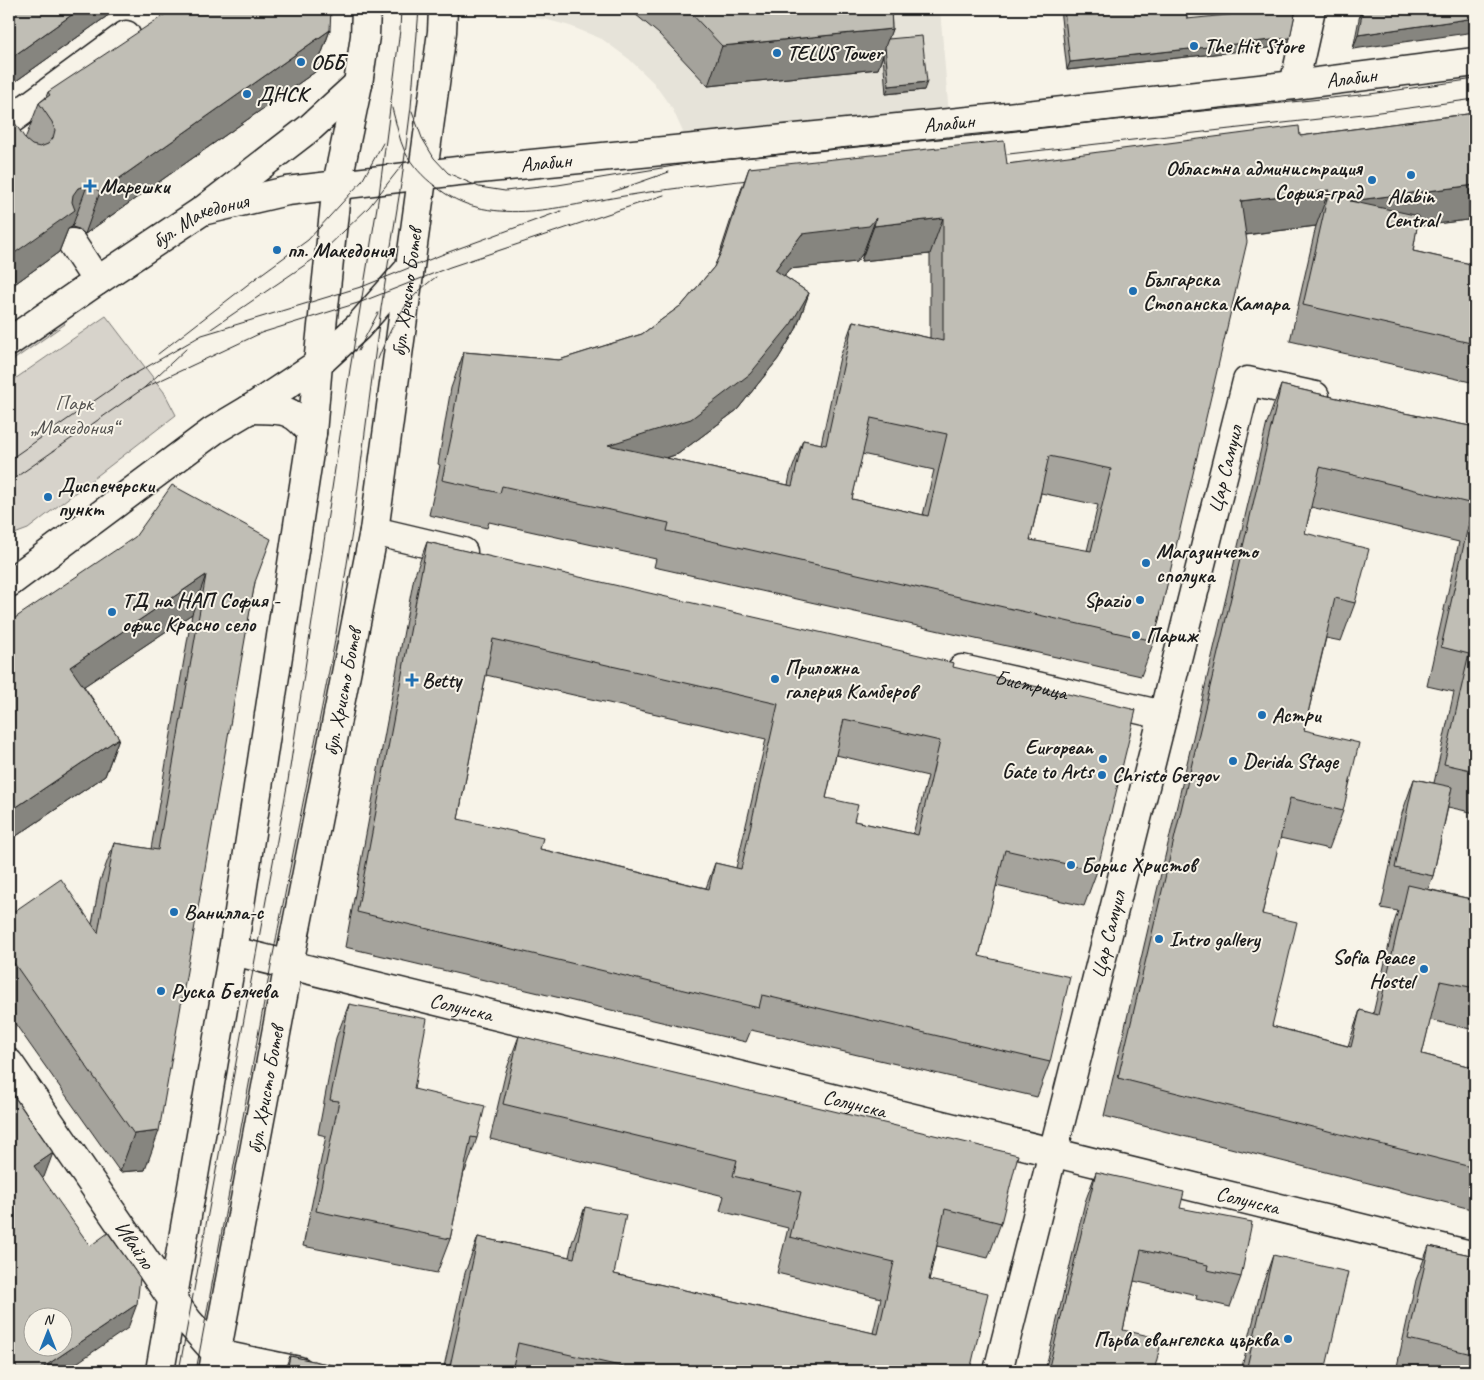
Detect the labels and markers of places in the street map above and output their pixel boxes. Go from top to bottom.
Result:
place label: The Hit Store [1204,33,1305,59]
place label: TELUS Tower [787,40,885,66]
marker: The Hit Store [1188,40,1200,52]
marker: TELUS Tower [771,47,783,59]
place label: ОББ [311,49,349,75]
marker: ОББ [295,56,307,68]
place label: ДНСК [257,81,312,107]
marker: ДНСК [241,88,253,100]
place label: Областна администрация София-град [1166,155,1364,205]
marker: Alabin Central [1405,169,1417,181]
place label: Марешки [100,173,171,199]
marker: Областна администрация София-град [1366,174,1378,186]
marker: Марешки [84,180,96,192]
place label: Alabin Central [1384,183,1442,233]
place label: пл. Македония [287,237,395,263]
marker: пл. Македония [271,244,283,256]
place label: Българска Стопанска Камара [1143,266,1291,316]
marker: Българска Стопанска Камара [1127,285,1139,297]
place label: Диспечерски пункт [58,472,156,522]
marker: Диспечерски пункт [42,491,54,503]
place label: Магазинчето сполука [1156,538,1260,589]
marker: Магазинчето сполука [1140,557,1152,569]
place label: ТД на НАП София - офис Красно село [122,587,281,637]
place label: Spazio [1084,587,1131,613]
marker: Spazio [1134,594,1146,606]
marker: ТД на НАП София - офис Красно село [106,606,118,618]
place label: Париж [1146,622,1200,648]
marker: Париж [1130,629,1142,641]
place label: Приложна галерия Камберов [785,654,920,704]
place label: Betty [422,667,464,693]
marker: Приложна галерия Камберов [769,673,781,685]
marker: Betty [406,674,418,686]
place label: Астри [1272,702,1323,728]
marker: Астри [1256,709,1268,721]
place label: European Gate to Arts [1002,734,1096,784]
place label: Derida Stage [1243,748,1340,774]
marker: European Gate to Arts [1097,753,1109,765]
marker: Derida Stage [1227,755,1239,767]
place label: Christo Gergov [1112,762,1220,788]
marker: Christo Gergov [1096,769,1108,781]
place label: Борис Христов [1081,852,1200,878]
marker: Борис Христов [1065,859,1077,871]
place label: Ванилла-с [184,899,264,925]
marker: Ванилла-с [168,906,180,918]
place label: Intro gallery [1169,926,1262,953]
marker: Intro gallery [1153,933,1165,945]
place label: Sofia Peace Hostel [1332,944,1418,994]
marker: Sofia Peace Hostel [1418,963,1430,975]
place label: Руска Белчева [171,978,279,1004]
marker: Руска Белчева [155,985,167,997]
place label: Първа евангелска църква [1094,1326,1280,1352]
marker: Първа евангелска църква [1282,1333,1294,1345]

